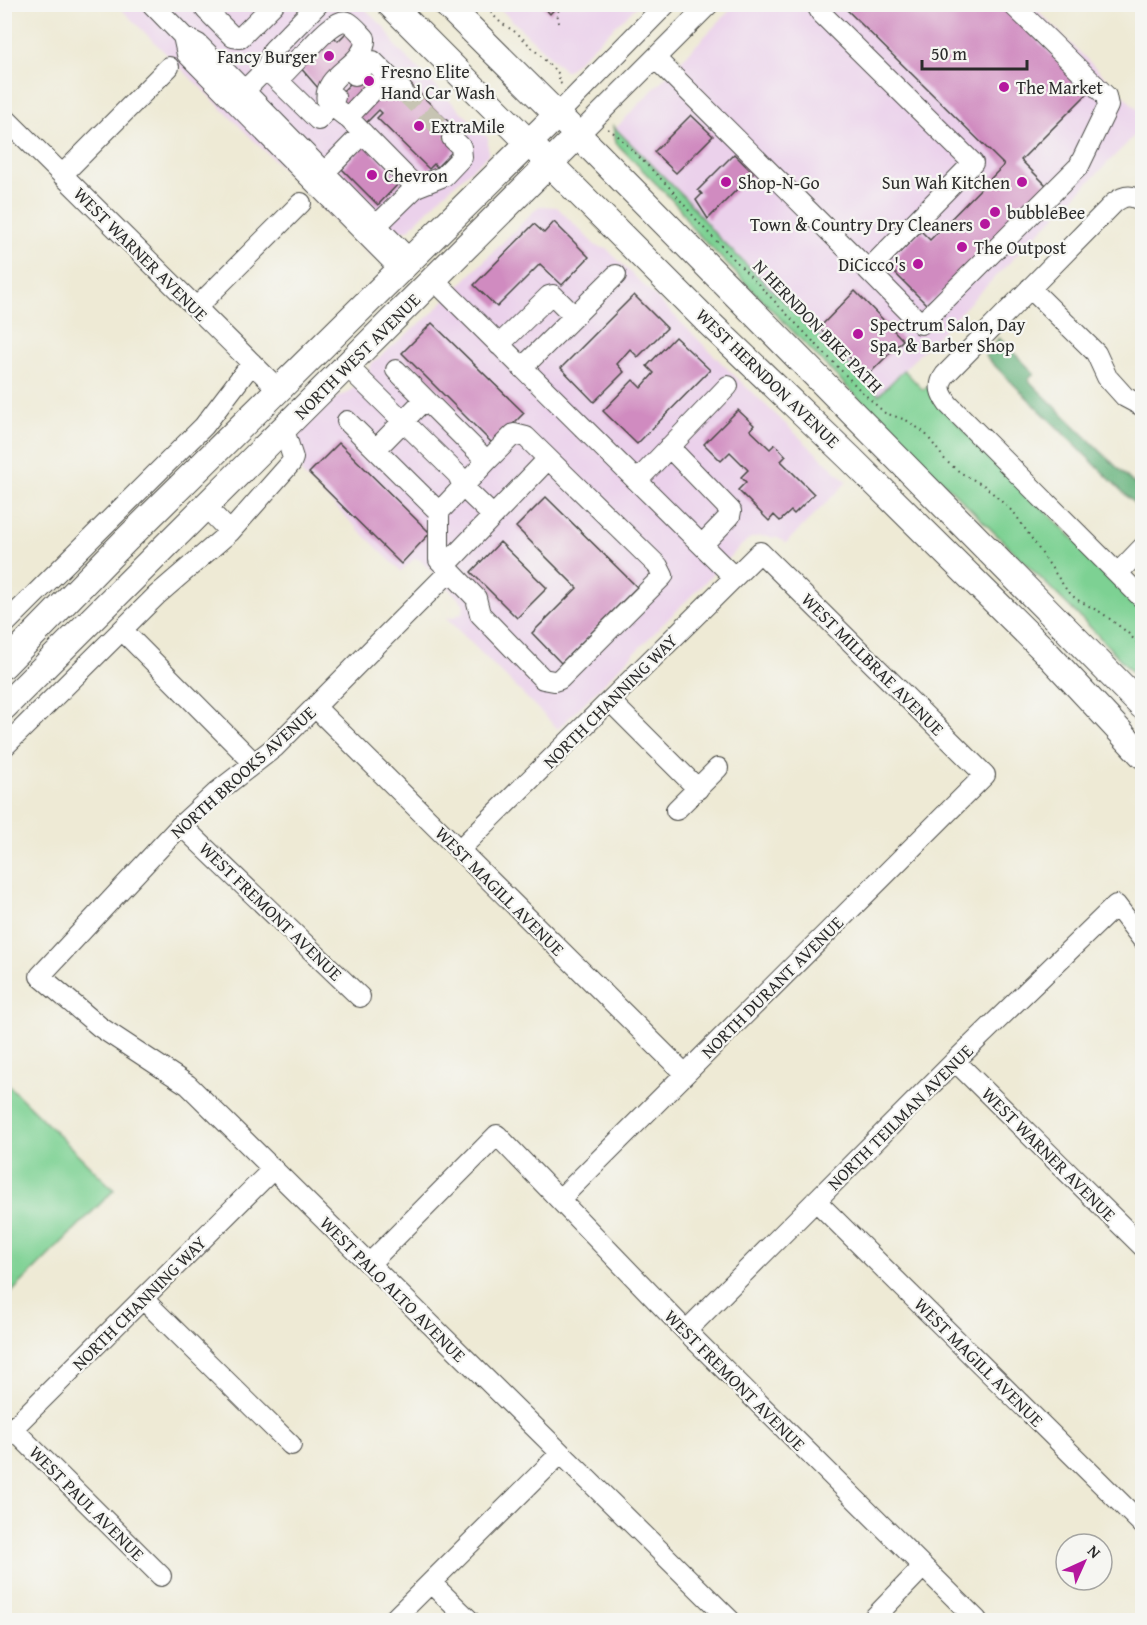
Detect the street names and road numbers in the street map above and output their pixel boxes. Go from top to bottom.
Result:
street label: WEST WARNER AVENUE [68,181,214,327]
street label: N HERNDON BIKE PATH [747,253,889,399]
street label: NORTH WEST AVENUE [288,287,426,425]
street label: WEST HERNDON AVENUE [690,302,846,454]
street label: WEST MILLBRAE AVENUE [795,586,951,742]
street label: NORTH CHANNING WAY [537,627,684,774]
street label: NORTH BROOKS AVENUE [164,699,322,845]
street label: WEST MAGILL AVENUE [429,820,571,962]
street label: WEST FREMONT AVENUE [193,835,349,987]
street label: NORTH DURANT AVENUE [695,910,849,1064]
street label: NORTH TEILMAN AVENUE [821,1038,979,1196]
street label: WEST WARNER AVENUE [976,1081,1122,1227]
street label: WEST PALO ALTO AVENUE [314,1210,472,1368]
street label: NORTH CHANNING WAY [66,1229,213,1376]
street label: WEST MAGILL AVENUE [908,1291,1050,1433]
street label: WEST FREMONT AVENUE [658,1303,812,1457]
street label: WEST PAUL AVENUE [23,1439,151,1567]

